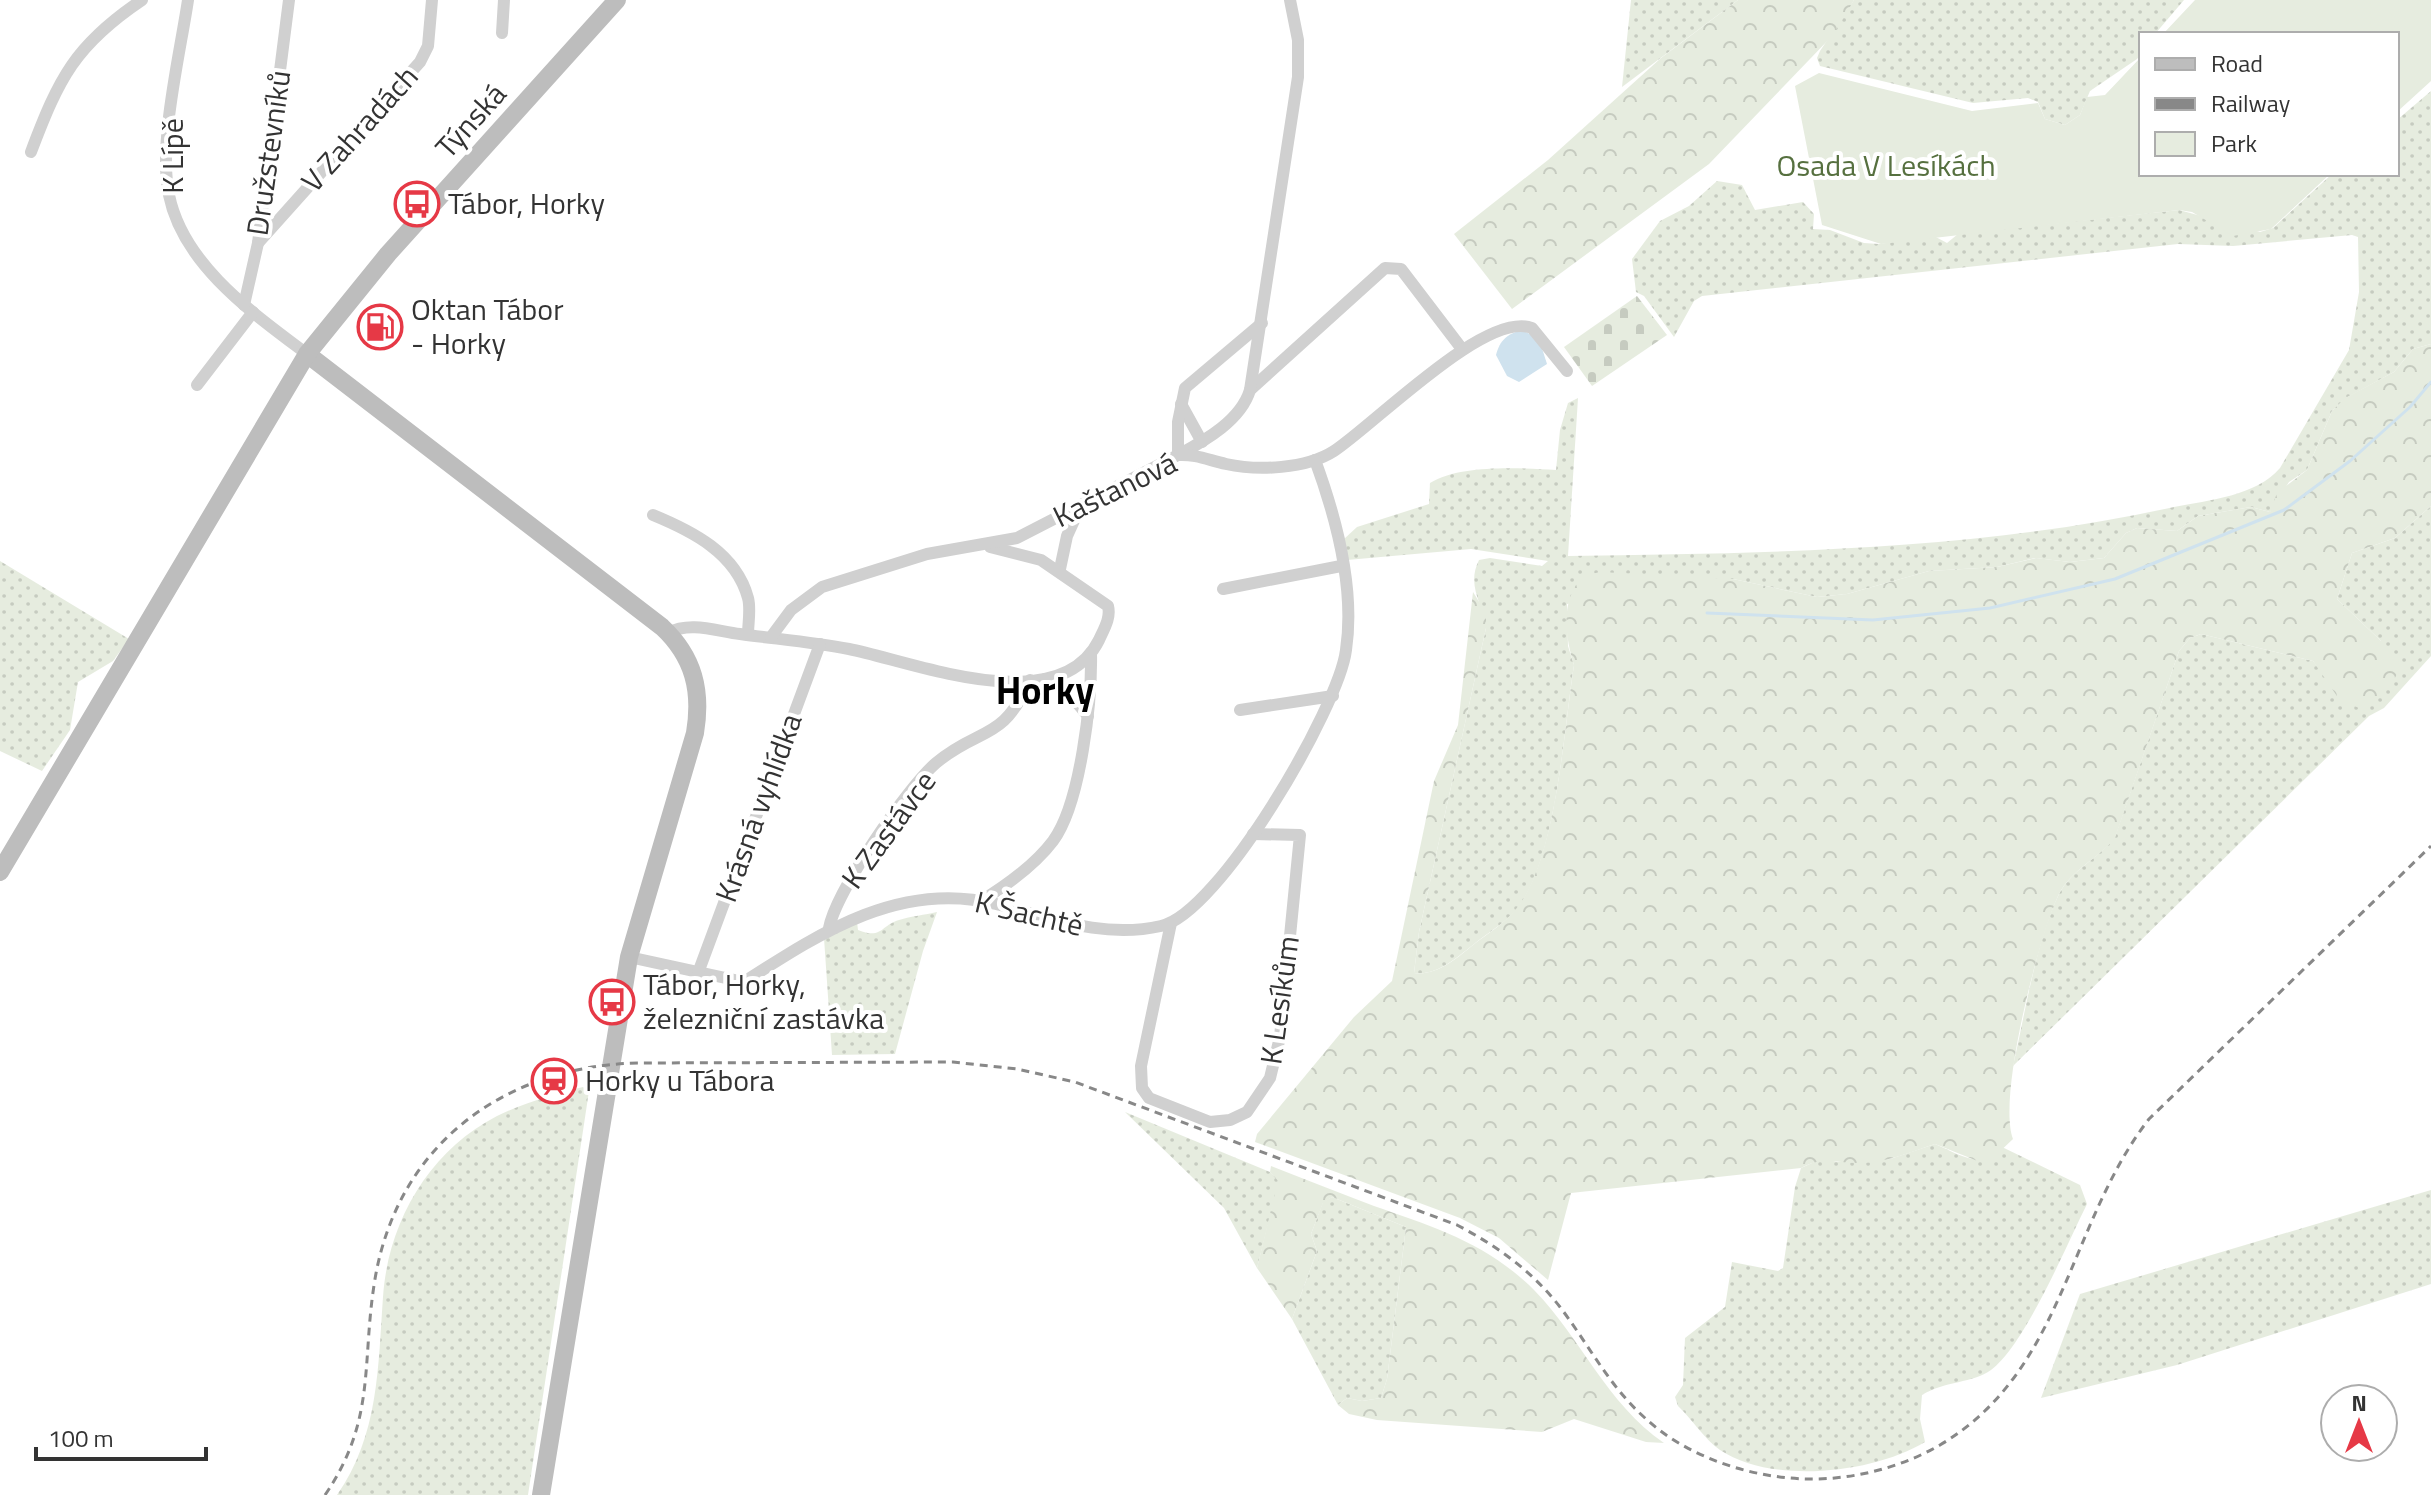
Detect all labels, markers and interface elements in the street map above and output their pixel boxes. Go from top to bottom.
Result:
legend [2139,32,2399,176]
text: Road [2211,45,2263,81]
street label: V Zahradách [290,55,429,202]
street label: Družstevníků [234,67,302,238]
street label: Týnská [424,72,517,168]
text: Railway [2211,85,2291,121]
street label: K Lípě [149,118,195,194]
text: Park [2211,125,2257,161]
park label: Osada V Lesíkách [1776,142,1996,188]
bus stop icon: Tábor, Horky [393,180,441,228]
place label: Tábor, Horky [448,180,605,226]
place label: Oktan Tábor - Horky [411,286,564,366]
fuel station icon: Oktan Tábor - Horky [356,303,404,351]
street label: Kaštanová [1045,439,1184,539]
district label: Horky [996,661,1094,719]
street label: Krásná vyhlídka [703,707,813,908]
street label: K Zastávce [830,761,947,898]
street label: K Šachtě [971,878,1088,948]
street label: K Lesíkům [1247,933,1311,1067]
place label: Tábor, Horky, železniční zastávka [643,961,884,1041]
bus stop icon: Tábor, Horky, železniční zastávka [588,978,636,1026]
station icon: Horky u Tábora [530,1057,578,1105]
place label: Horky u Tábora [585,1057,774,1103]
north arrow [2319,1383,2399,1463]
text: N [2351,1386,2367,1420]
scale bar [36,1411,206,1461]
text: 100 m [48,1420,114,1456]

